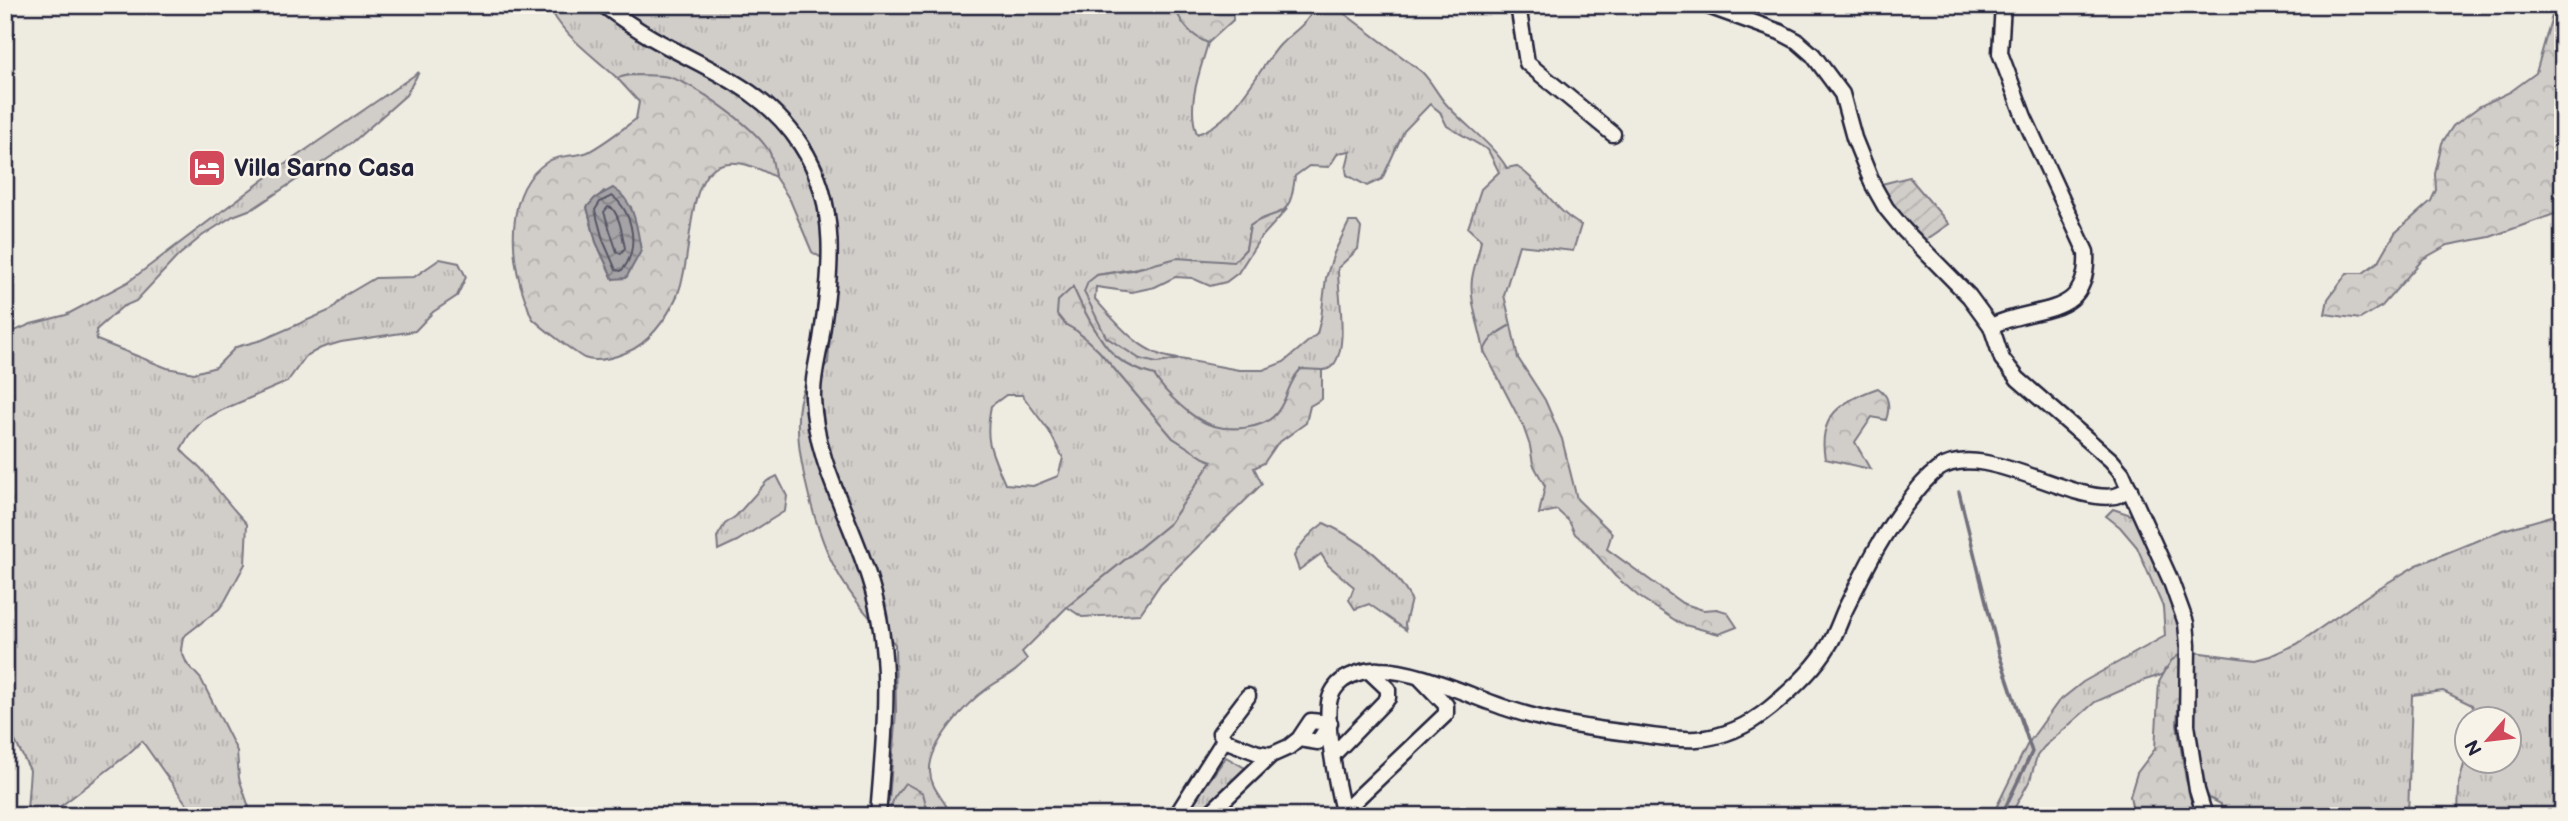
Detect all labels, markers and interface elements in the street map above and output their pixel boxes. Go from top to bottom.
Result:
hotel icon: Villa Sarno Casa [186,147,228,189]
place label: Villa Sarno Casa [234,154,415,183]
north arrow [2452,706,2522,776]
text: N [2461,736,2488,759]

